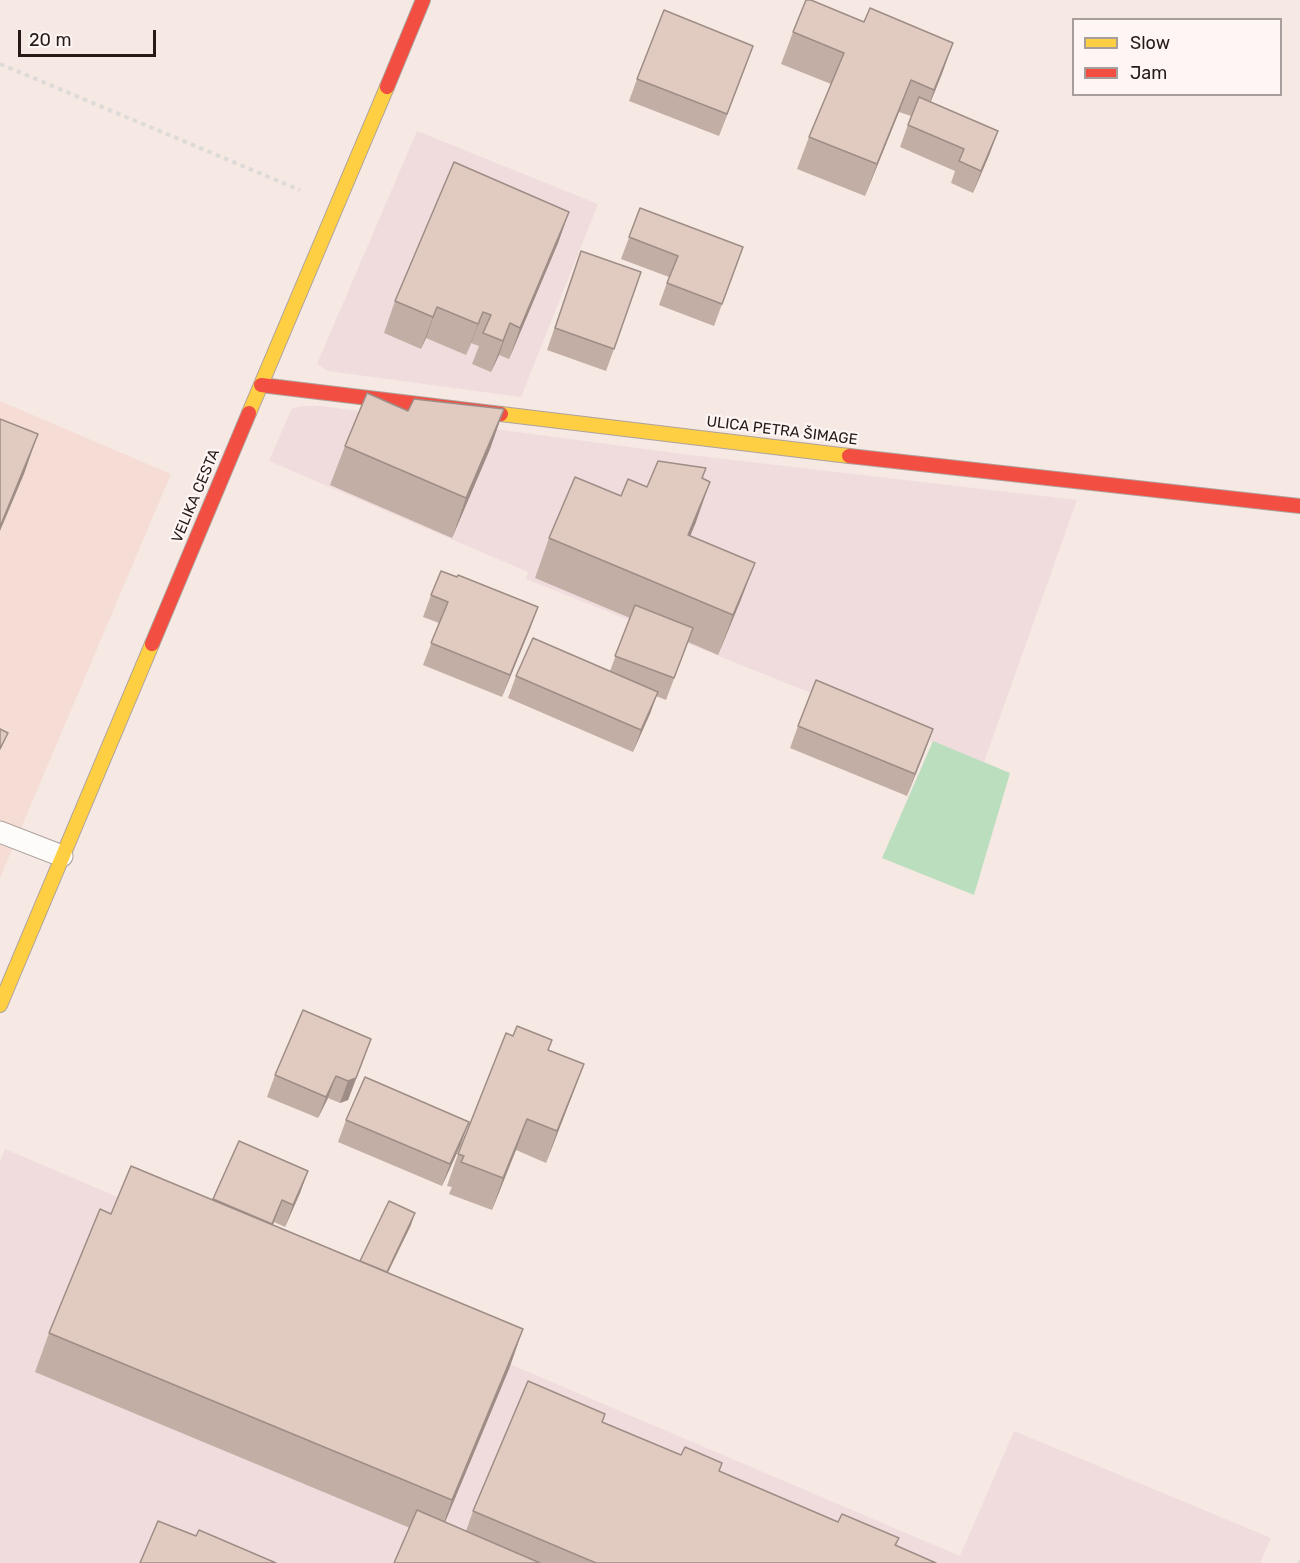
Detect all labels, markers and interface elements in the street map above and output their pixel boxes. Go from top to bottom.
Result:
scale bar [21,18,159,56]
legend [1072,18,1282,96]
text: 20 m [29,29,71,51]
text: Slow [1130,32,1170,54]
text: Jam [1130,62,1167,84]
street label: ULICA PETRA ŠIMAGE [705,413,859,449]
street label: VELIKA CESTA [168,446,224,546]

